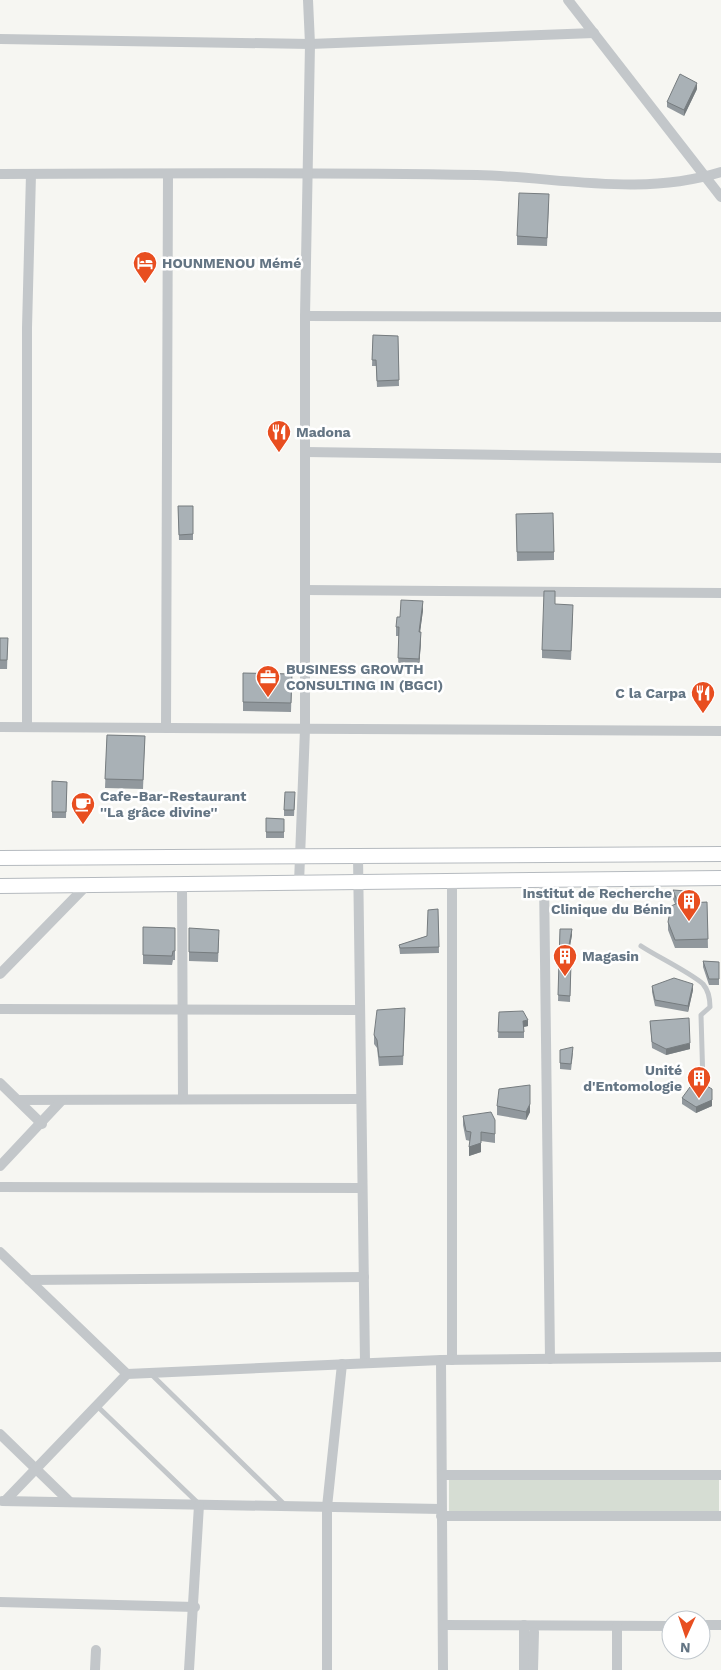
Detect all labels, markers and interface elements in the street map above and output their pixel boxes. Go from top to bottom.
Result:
hotel icon: HOUNMENOU Mémé [132,250,158,284]
place label: HOUNMENOU Mémé [162,255,301,271]
restaurant icon: Madona [266,419,292,453]
place label: Madona [296,424,352,440]
place label: BUSINESS GROWTH CONSULTING IN (BGCI) [286,661,443,693]
office icon: BUSINESS GROWTH CONSULTING IN (BGCI) [255,664,281,698]
restaurant icon: C la Carpa [690,680,716,714]
place label: C la Carpa [615,685,687,701]
place label: Cafe-Bar-Restaurant ''La grâce divine'' [100,788,246,820]
cafe icon: Cafe-Bar-Restaurant ''La grâce divine'' [70,791,96,825]
place label: Institut de Recherche Clinique du Bénin [522,885,672,917]
building icon: Institut de Recherche Clinique du Bénin [676,888,702,922]
building icon: Magasin [552,943,578,977]
place label: Magasin [582,948,639,964]
place label: Unité d'Entomologie [583,1062,682,1094]
building icon: Unité d'Entomologie [686,1065,712,1099]
north arrow [661,1610,711,1660]
text: N [680,1640,691,1656]

